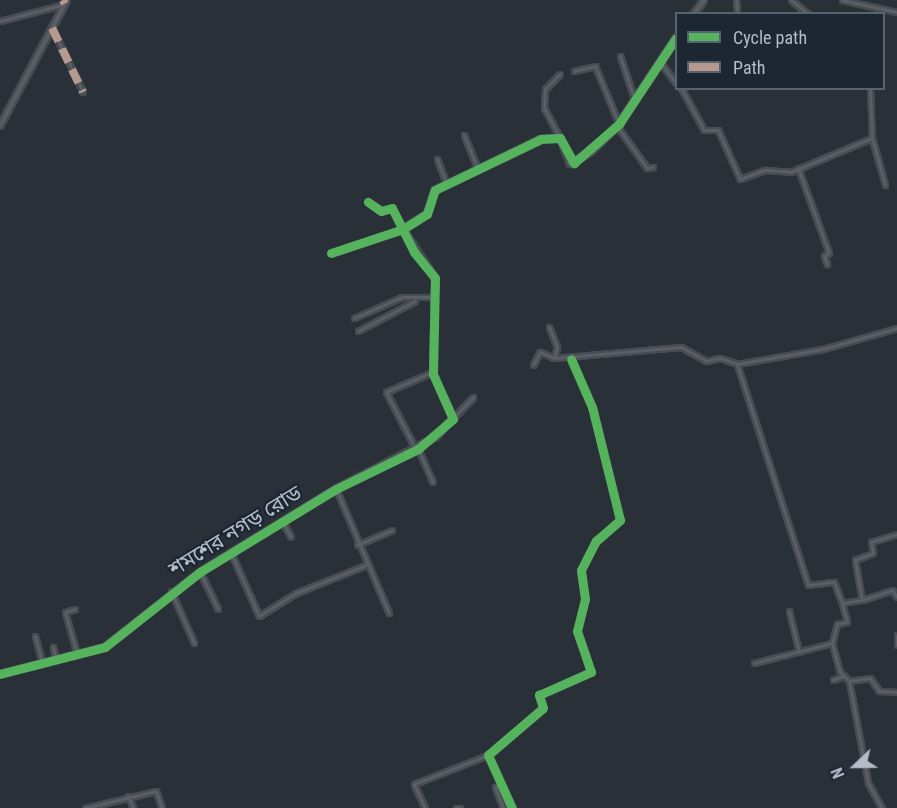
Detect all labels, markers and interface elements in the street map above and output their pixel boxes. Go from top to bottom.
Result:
legend [675,12,885,90]
text: Cycle path [733,27,807,48]
text: Path [733,57,766,78]
street label: শমশের নগড় রোড [164,480,306,582]
north arrow [825,736,885,796]
text: N [827,765,848,781]

